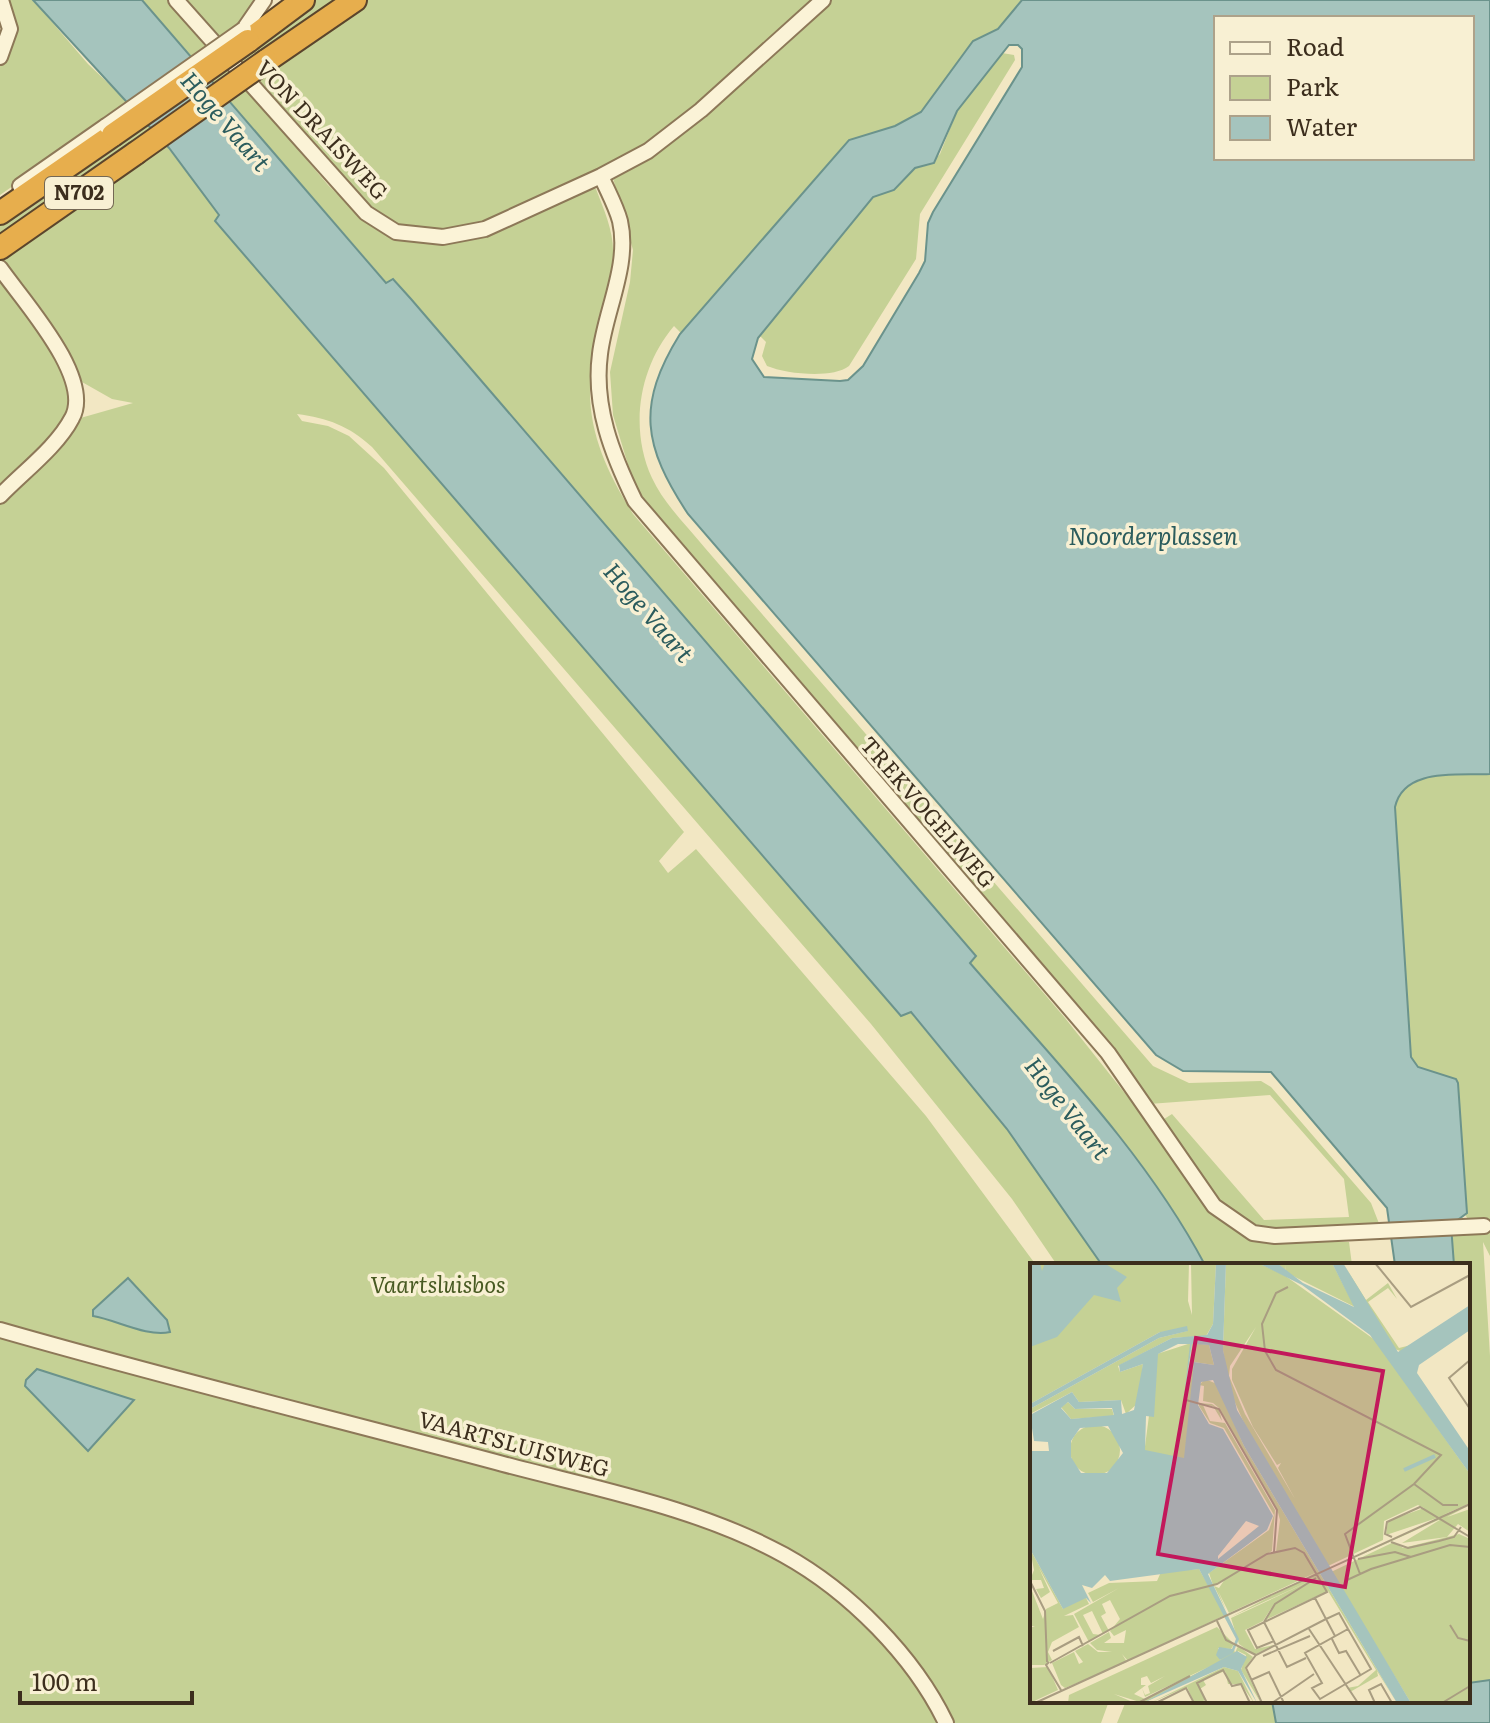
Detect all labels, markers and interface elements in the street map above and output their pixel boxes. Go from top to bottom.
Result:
legend [1214,16,1474,160]
text: Road [1286,28,1345,63]
street label: VON DRAISWEG [249,52,397,206]
water label: Hoge Vaart [174,63,280,178]
text: Park [1286,68,1339,103]
text: Water [1286,108,1358,143]
road number: N702 [45,177,113,209]
water label: Noorderplassen [1068,517,1238,552]
water label: Hoge Vaart [597,554,703,669]
street label: TREKVOGELWEG [854,728,1004,894]
water label: Hoge Vaart [1018,1049,1120,1166]
inset map [1030,1263,1470,1703]
park label: Vaartsluisbos [371,1267,505,1300]
street label: VAARTSLUISWEG [415,1401,614,1484]
scale bar [20,1655,192,1705]
text: 100 m [32,1663,98,1698]

